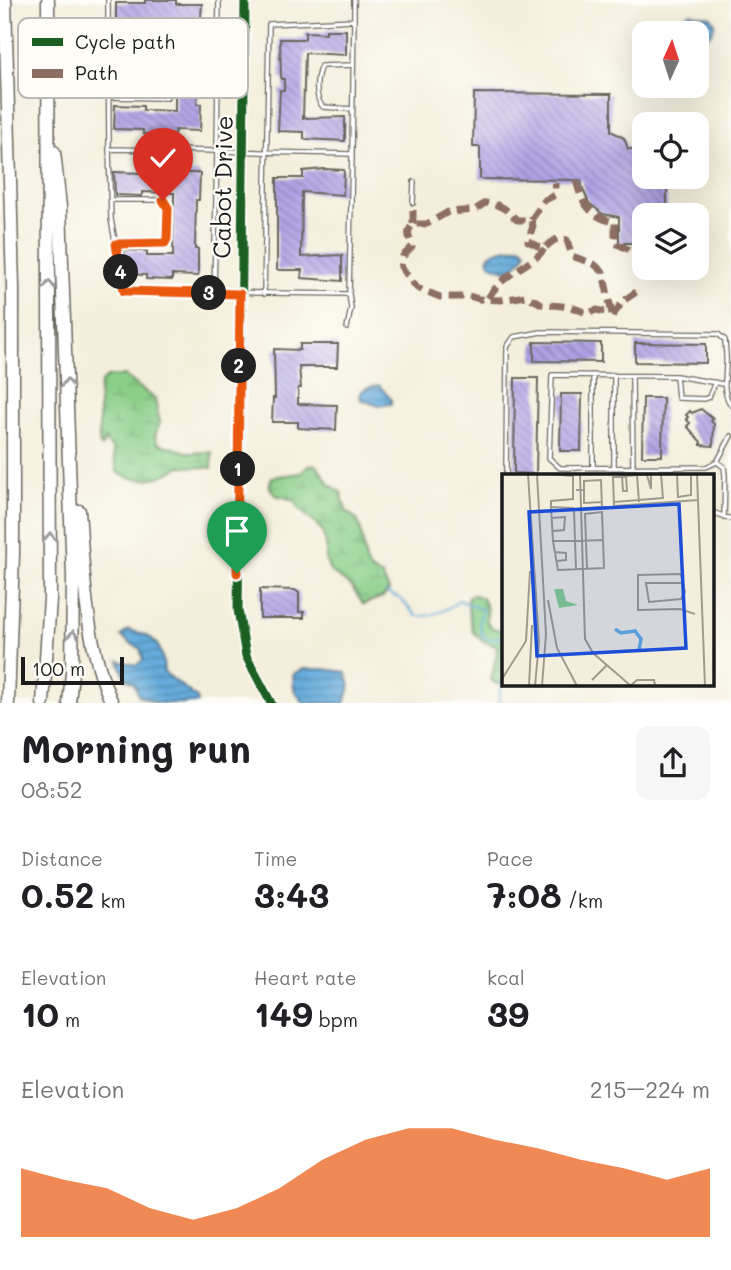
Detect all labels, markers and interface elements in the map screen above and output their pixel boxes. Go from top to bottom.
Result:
legend [18,18,248,98]
north arrow [632,21,709,98]
map controls [632,21,709,280]
text: Cycle path [75,29,175,54]
text: Path [75,60,118,85]
button: locate [632,112,709,189]
street label: Cabot Drive [205,115,239,259]
pin [133,128,193,200]
icon: check [144,139,182,177]
button: layers [632,203,709,280]
pin: 4 [104,254,138,290]
text: 4 [114,259,127,284]
pin: 3 [192,276,227,310]
one-way arrow [41,279,56,290]
text: 3 [203,280,214,305]
pin: 2 [222,348,256,384]
text: 2 [233,353,244,378]
one-way arrow [59,377,75,388]
pin: 1 [220,452,256,486]
text: 1 [233,456,242,481]
inset map [502,474,714,685]
pin [207,501,267,573]
icon: arrive [218,512,256,550]
one-way arrow [42,531,58,542]
one-way arrow [65,629,80,640]
scale bar [21,654,124,686]
text: 100 m [32,656,85,681]
text: Morning run [21,723,251,773]
button: share [636,726,710,800]
text: 08:52 [21,774,82,804]
text: Distance [21,846,103,871]
text: Time [254,846,297,871]
text: Pace [487,846,533,871]
text: 0.52 [21,871,94,917]
text: 3:43 [254,871,329,917]
text: 7:08 [487,871,562,917]
text: km [94,888,126,913]
text: /km [562,888,603,913]
text: Elevation [21,965,106,990]
text: Heart rate [254,965,357,990]
text: kcal [487,965,525,990]
text: 10 [21,990,59,1036]
text: 149 [254,990,313,1036]
text: 39 [487,990,529,1036]
text: m [59,1007,80,1032]
text: bpm [313,1007,358,1032]
text: Elevation [21,1074,124,1104]
text: 215–224 m [590,1074,710,1104]

